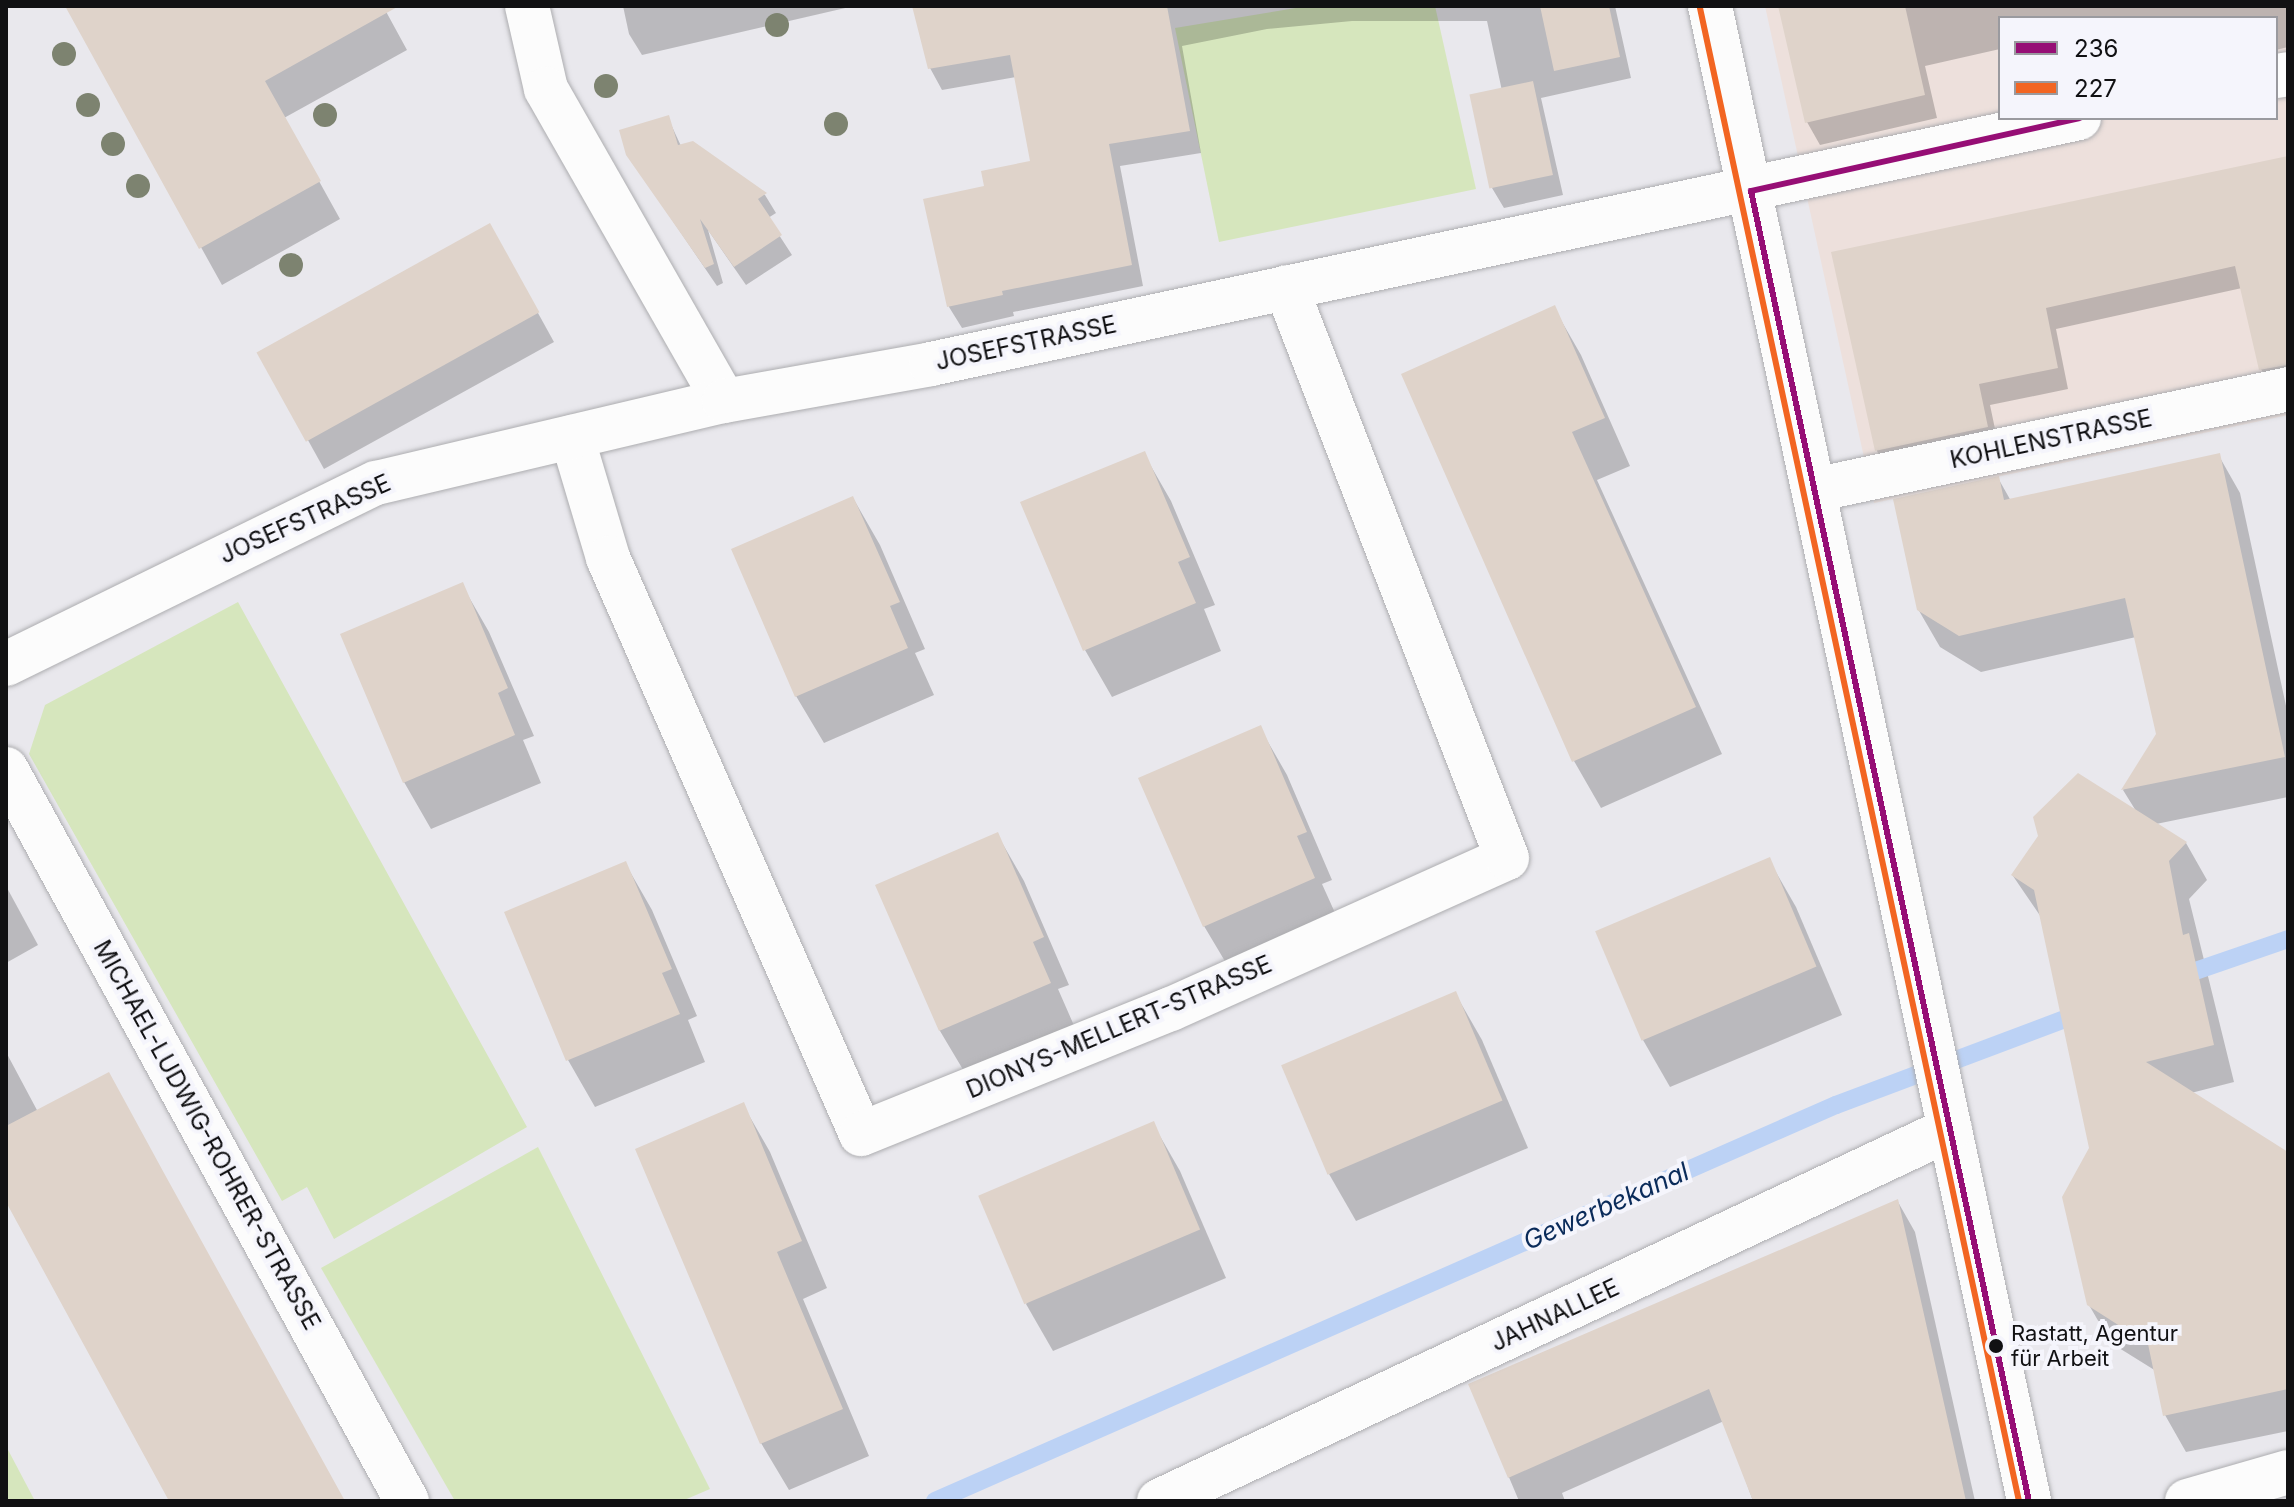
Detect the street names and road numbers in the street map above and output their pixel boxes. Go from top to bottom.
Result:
street label: JOSEFSTRASSE [933,310,1119,376]
street label: KOHLENSTRASSE [1947,404,2155,474]
street label: JOSEFSTRASSE [215,468,395,570]
street label: MICHAEL-LUDWIG-ROHRER-STRASSE [88,935,326,1335]
street label: DIONYS-MELLERT-STRASSE [962,949,1276,1105]
street label: JAHNALLEE [1486,1273,1624,1357]

